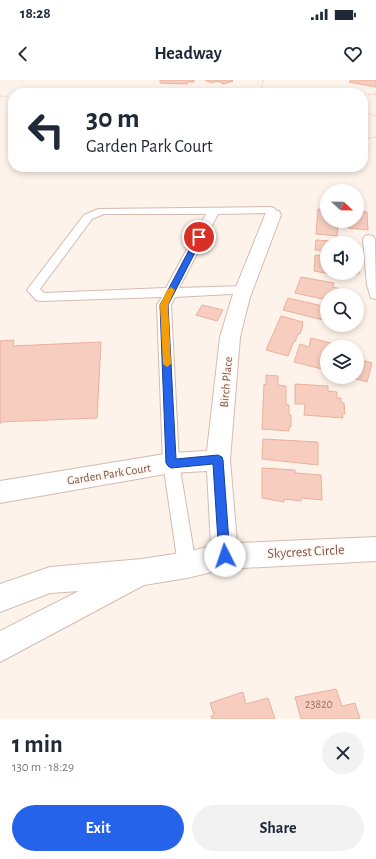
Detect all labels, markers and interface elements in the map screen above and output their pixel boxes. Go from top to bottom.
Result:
text: 18:28 [20,6,51,21]
icon: back [12,43,34,65]
icon: heart [342,43,364,65]
text: Headway [154,45,222,63]
icon: left [20,104,72,156]
text: 30 m [86,105,139,133]
text: Garden Park Court [86,138,213,156]
north arrow [320,184,364,228]
map controls [320,184,364,384]
pin [182,220,216,254]
icon: arrive [188,226,210,248]
button: sound [320,236,364,280]
button: search [320,288,364,332]
button: layers [320,340,364,384]
street label: Birch Place [218,356,234,408]
street label: Garden Park Court [66,461,152,487]
position arrow [204,535,246,577]
street label: Skycrest Circle [267,543,345,561]
house number: 23820 [305,698,333,710]
button: close [322,732,364,774]
text: 1 min [12,733,63,757]
text: 130 m · 18:29 [12,761,74,774]
button: Exit [12,805,184,851]
button: Share [192,805,364,851]

